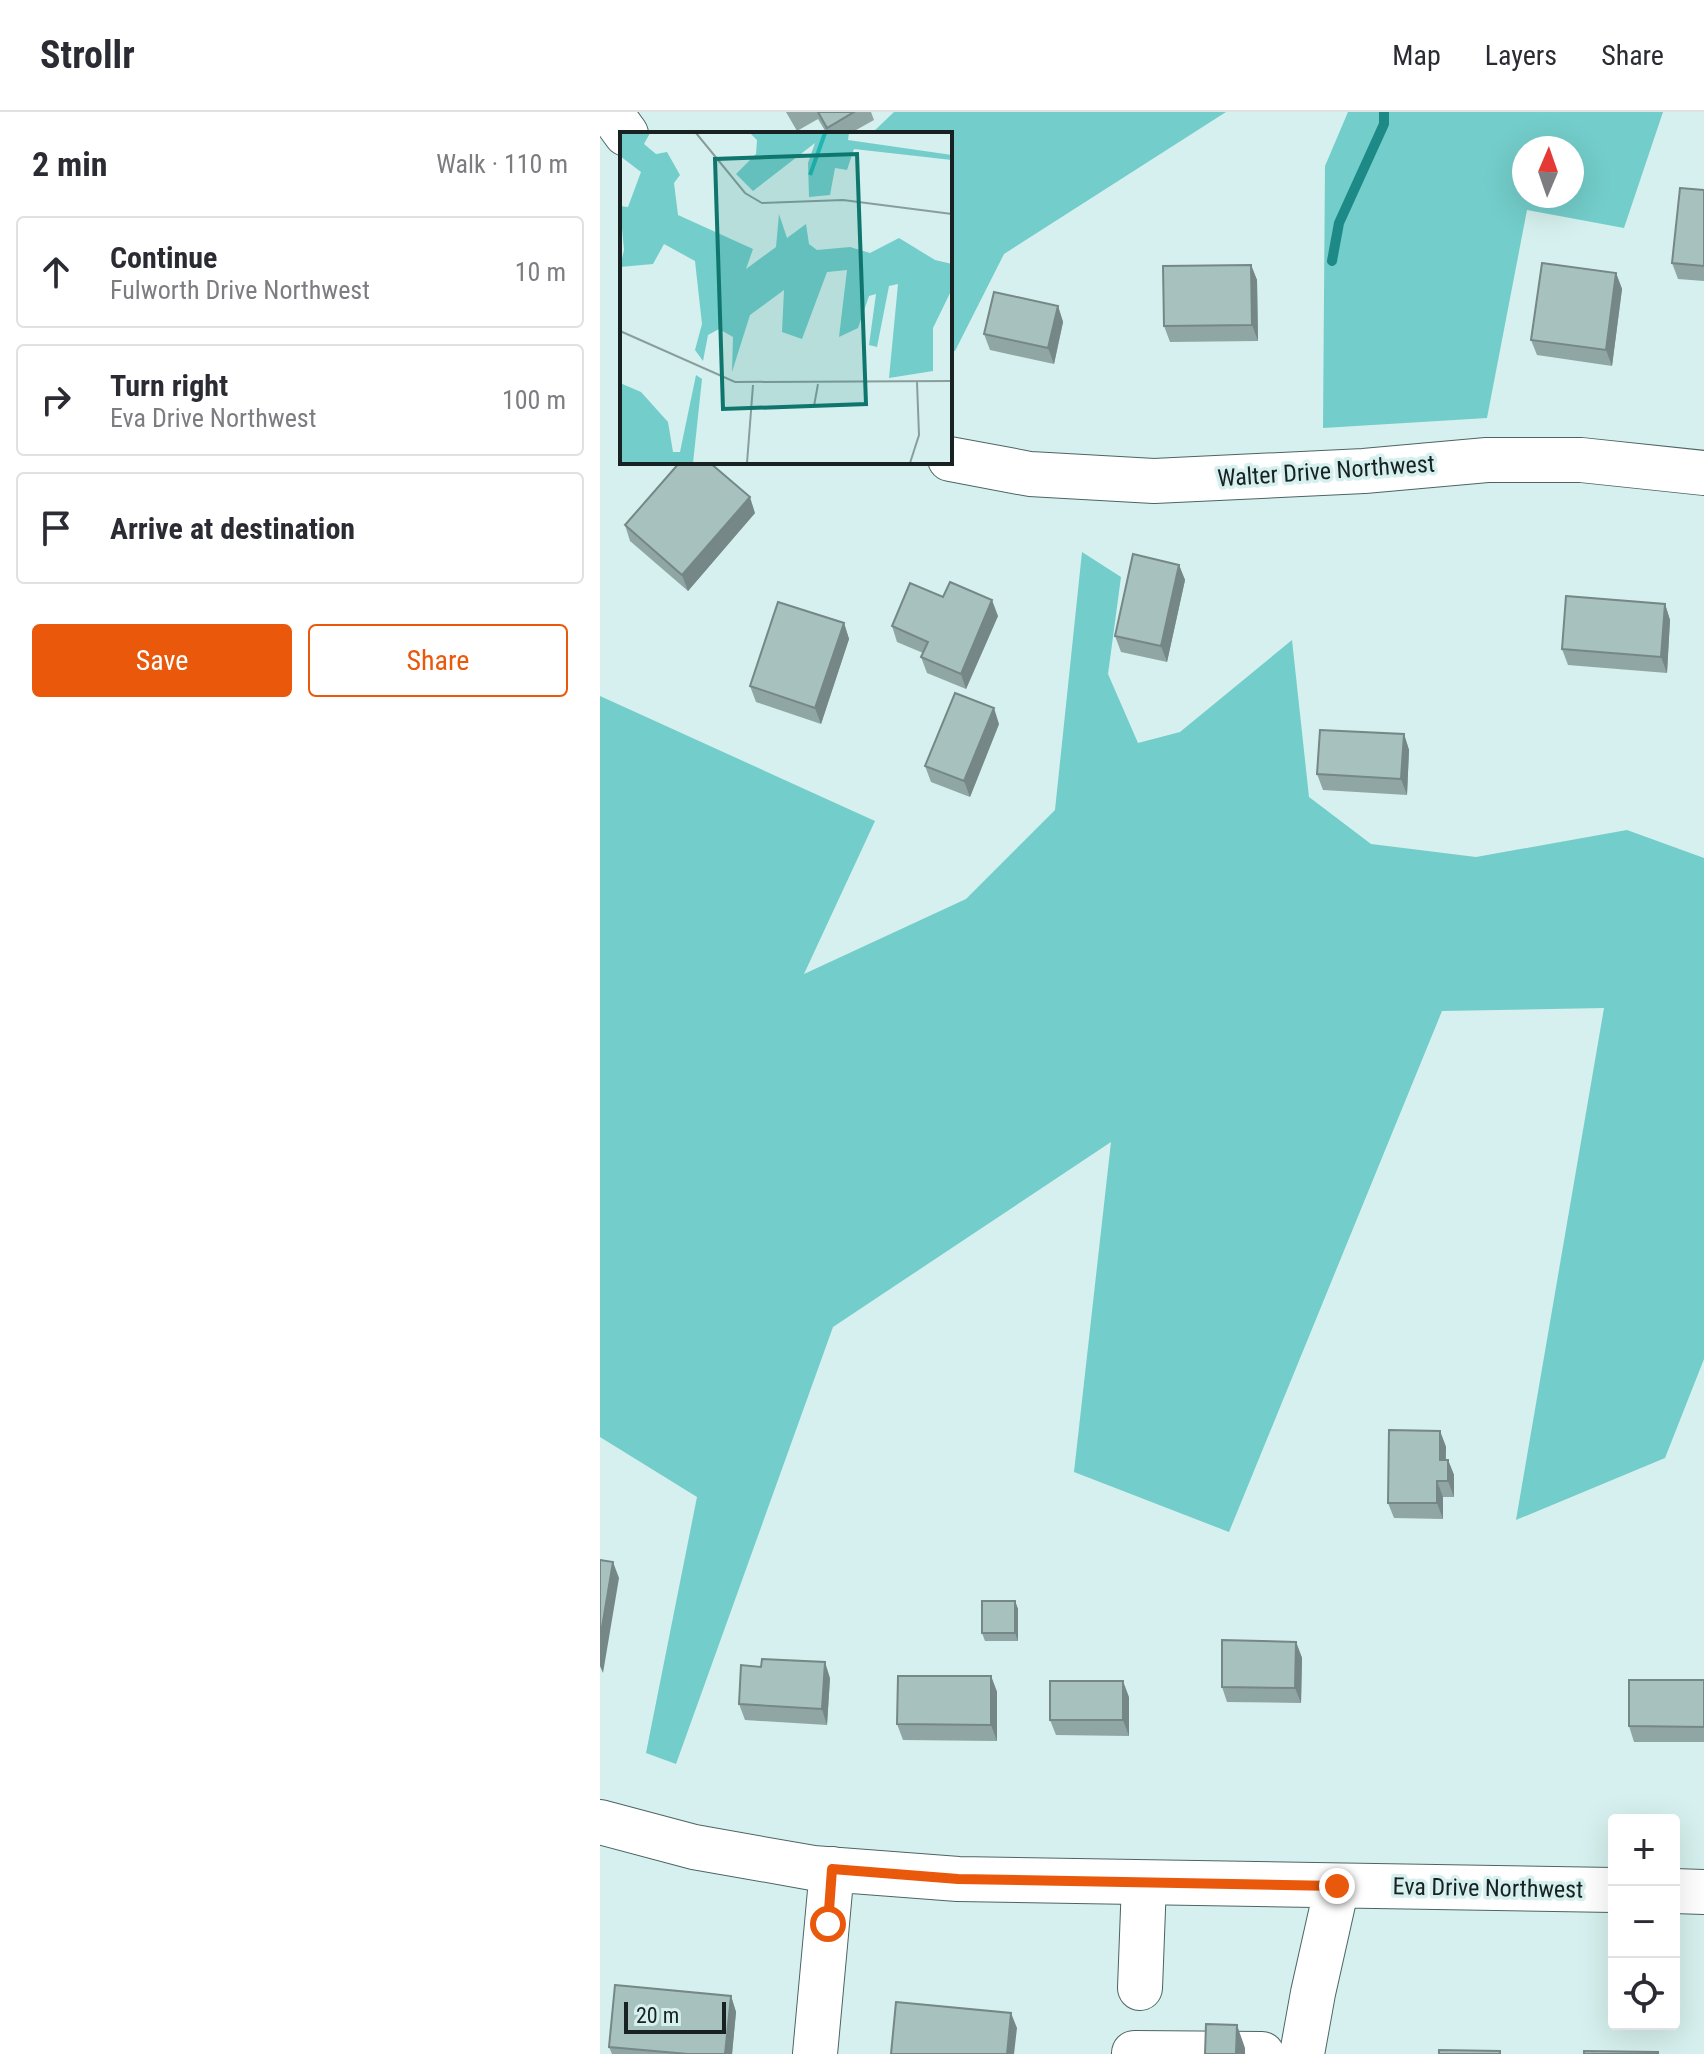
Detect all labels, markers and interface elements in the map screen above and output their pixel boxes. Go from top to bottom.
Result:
text: Strollr [40,33,135,77]
text: Map [1392,39,1441,72]
text: Layers [1485,39,1557,72]
text: Share [1601,39,1664,72]
inset map [620,132,952,464]
north arrow [1512,136,1584,208]
text: 2 min [32,144,108,184]
text: Walk · 110 m [436,149,568,179]
text: Continue [110,240,217,275]
icon: ahead [34,250,78,294]
text: 10 m [515,257,566,287]
text: Fulworth Drive Northwest [110,275,370,305]
text: Turn right [110,368,228,403]
icon: right [34,378,78,422]
text: 100 m [502,385,566,415]
text: Eva Drive Northwest [110,403,316,433]
street label: Walter Drive Northwest [1216,449,1436,493]
icon: arrive [34,506,78,550]
text: Arrive at destination [110,511,355,546]
button: Save [32,624,292,697]
button: Share [308,624,568,697]
map controls [1608,1814,1680,2030]
button: + [1608,1814,1680,1886]
route end [1319,1868,1355,1904]
street label: Eva Drive Northwest [1393,1872,1583,1904]
button: − [1608,1886,1680,1958]
route start [810,1906,846,1942]
button: locate [1608,1958,1680,2030]
scale bar [624,1998,726,2034]
text: 20 m [636,2003,679,2028]

